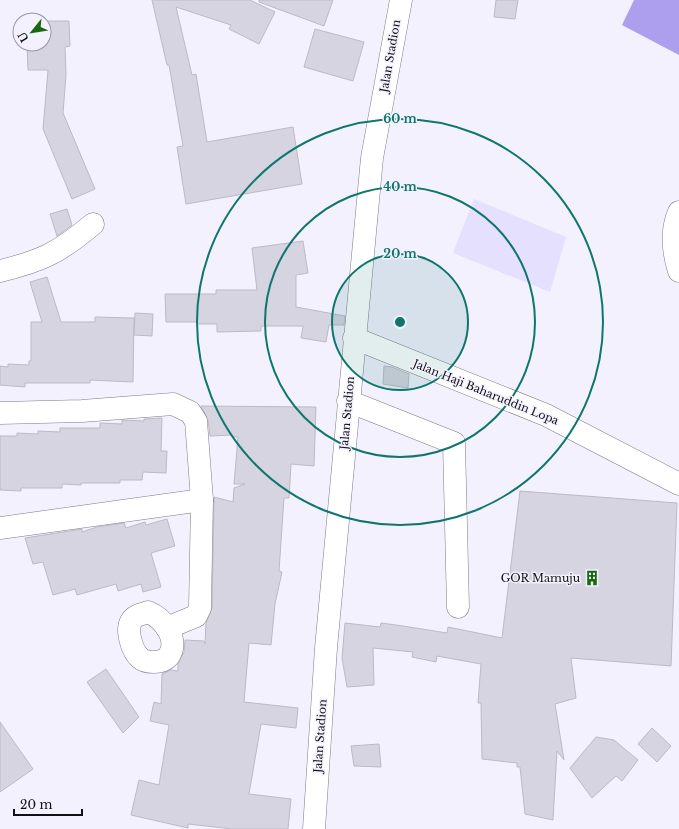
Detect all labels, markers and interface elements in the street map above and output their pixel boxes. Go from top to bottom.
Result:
north arrow [12,12,52,52]
street label: Jalan Stadion [376,18,403,95]
text: U [15,29,32,45]
text: 60 m [383,111,418,126]
text: 40 m [383,179,417,194]
text: 20 m [383,246,417,261]
centre of rings [393,315,407,329]
street label: Jalan Haji Baharuddin Lopa [409,356,562,428]
street label: Jalan Stadion [337,375,357,452]
building icon: GOR Mamuju [583,569,601,587]
place label: GOR Mamuju [501,571,581,585]
street label: Jalan Stadion [310,698,330,775]
scale bar [14,791,82,817]
text: 20 m [20,797,52,812]

